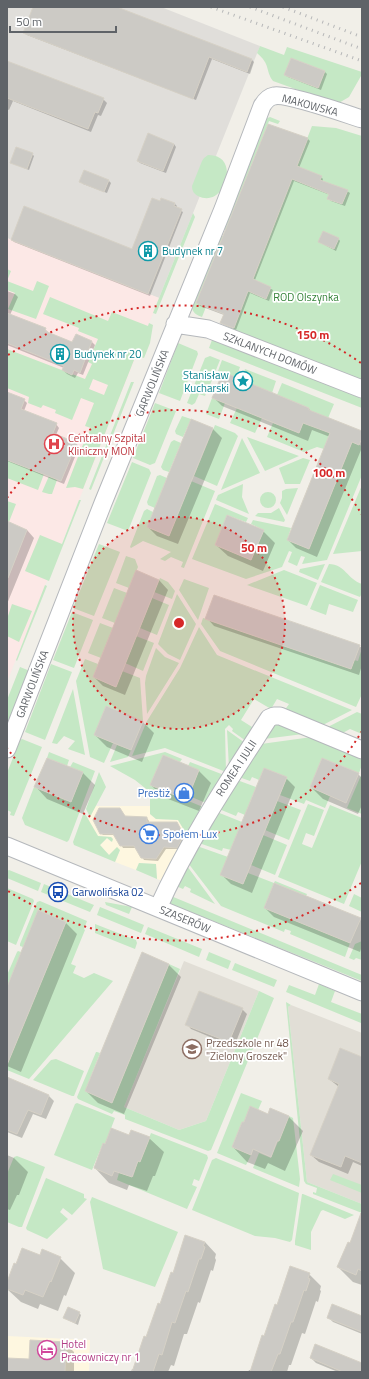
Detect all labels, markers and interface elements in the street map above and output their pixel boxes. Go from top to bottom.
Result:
scale bar [10,8,116,34]
text: 50 m [16,12,42,31]
street label: MAKOWSKA [280,90,340,120]
building icon: Budynek nr 7 [137,240,159,262]
place label: Budynek nr 7 [162,243,223,259]
park label: ROD Olszynka [273,289,339,305]
text: 150 m [297,325,329,344]
street label: SZKLANYCH DOMÓW [221,328,319,378]
building icon: Budynek nr 20 [49,343,71,365]
place label: Budynek nr 20 [74,346,141,362]
street label: GARWOLIŃSKA [131,347,173,419]
place label: Stanisław Kucharski [183,367,230,396]
place icon: Stanisław Kucharski [232,370,254,392]
place label: Centralny Szpital Kliniczny MON [68,430,146,459]
hospital icon: Centralny Szpital Kliniczny MON [43,433,65,455]
text: 100 m [313,463,345,482]
text: 50 m [241,538,267,557]
centre of rings [172,616,186,630]
street label: GARWOLIŃSKA [12,647,52,720]
street label: ROMEA I JULII [212,737,260,799]
shop icon: Prestiż [173,782,195,804]
place label: Prestiż [138,785,170,801]
supermarket icon: Społem Lux [138,823,160,845]
place label: Społem Lux [163,826,217,842]
bus stop icon: Garwolińska 02 [47,881,69,903]
place label: Garwolińska 02 [72,884,144,900]
street label: SZASERÓW [157,901,213,937]
place label: Przedszkole nr 48 "Zielony Groszek" [206,1035,289,1064]
school or university icon: Przedszkole nr 48 "Zielony Groszek" [181,1038,203,1060]
place label: Hotel Pracowniczy nr 1 [61,1336,140,1365]
hotel icon: Hotel Pracowniczy nr 1 [36,1339,58,1361]

